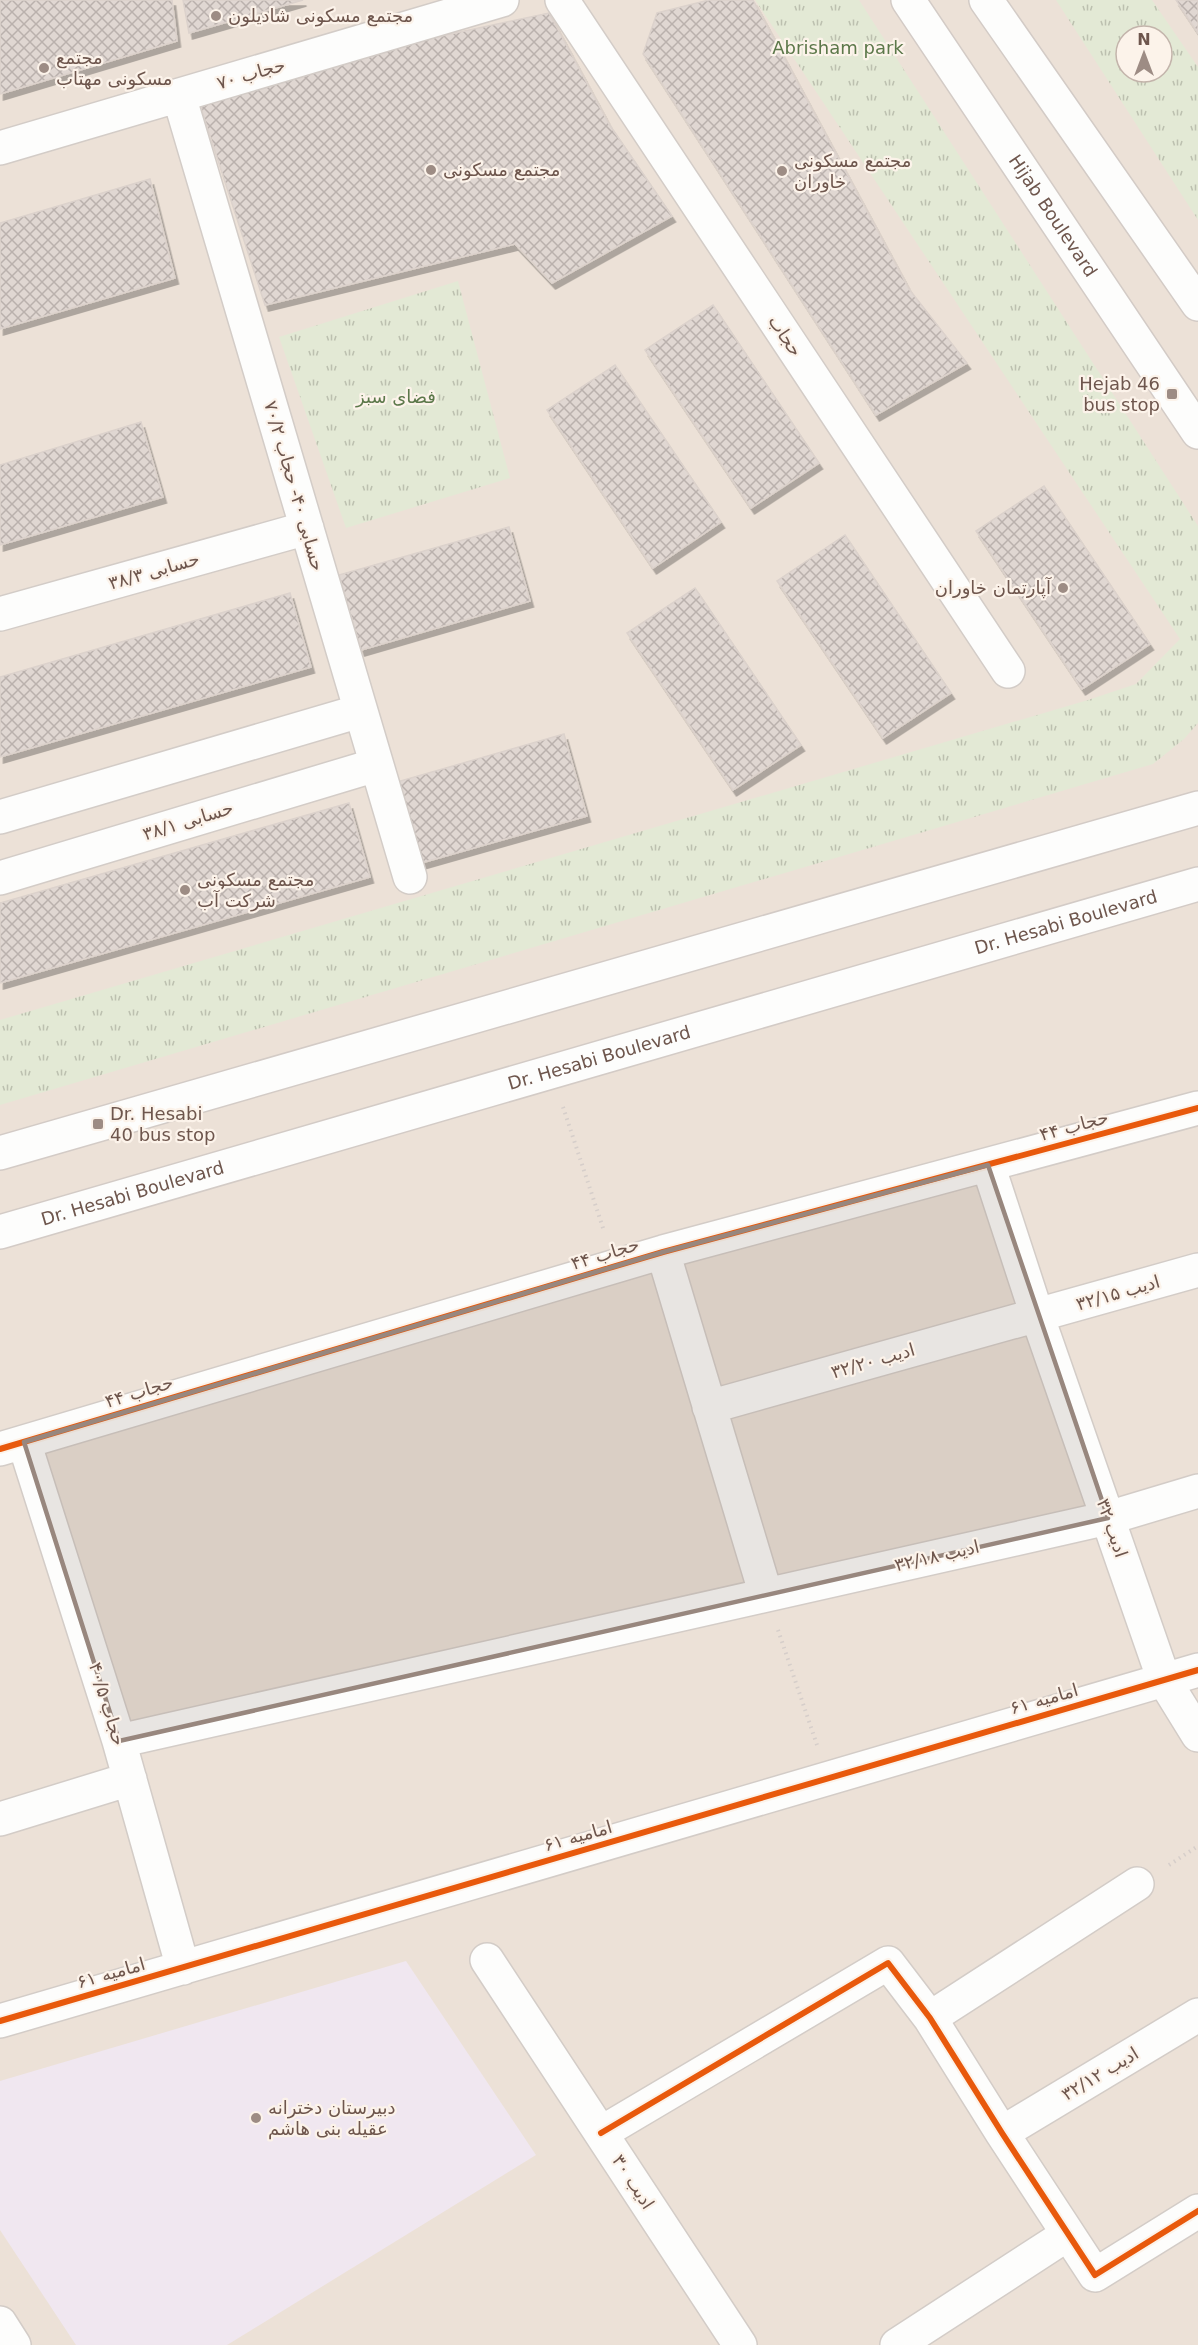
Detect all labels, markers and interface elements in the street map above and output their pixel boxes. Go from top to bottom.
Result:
place label: مجتمع مسکونی شادیلون [228,5,413,27]
marker: مجتمع مسکونی شادیلون [209,9,223,23]
north arrow [1114,24,1174,84]
text: N [1137,30,1151,49]
park label: Abrisham park [772,37,904,58]
place label: مجتمع مسکونی مهتاب [56,47,172,90]
street label: حجاب ۷۰ [214,54,288,93]
marker: مجتمع مسکونی مهتاب [37,61,51,75]
place label: مجتمع مسکونی خاوران [794,150,911,193]
street label: Hijab Boulevard [1005,150,1102,281]
place label: مجتمع مسکونی [443,159,560,181]
marker: مجتمع مسکونی [424,163,438,177]
marker: مجتمع مسکونی خاوران [775,164,789,178]
street label: حجاب [764,311,807,360]
place label: Hejab 46 bus stop [1079,373,1160,415]
park label: فضای سبز [355,386,436,408]
marker: Hejab 46 bus stop [1165,387,1179,401]
street label: حسابی ۴۰- حجاب ۷۰/۲ [260,398,329,573]
street label: حسابی ۳۸/۳ [106,548,202,593]
place label: آپارتمان خاوران [935,576,1052,599]
marker: آپارتمان خاوران [1056,581,1070,595]
street label: حسابی ۳۸/۱ [140,797,236,844]
place label: مجتمع مسکونی شرکت آب [197,869,314,912]
marker: مجتمع مسکونی شرکت آب [178,883,192,897]
street label: Dr. Hesabi Boulevard [972,885,1160,958]
street label: Dr. Hesabi Boulevard [505,1021,693,1094]
place label: Dr. Hesabi 40 bus stop [110,1103,215,1145]
street label: حجاب ۴۴ [1037,1106,1111,1145]
marker: Dr. Hesabi 40 bus stop [91,1117,105,1131]
street label: Dr. Hesabi Boulevard [38,1157,226,1230]
street label: حجاب ۴۴ [568,1233,642,1274]
street label: ادیب ۳۲/۱۵ [1074,1271,1162,1314]
street label: ادیب ۳۲/۲۰ [829,1339,917,1382]
street label: حجاب ۴۴ [102,1371,176,1412]
street label: ادیب ۳۲ [1093,1496,1132,1560]
street label: ادیب ۳۲/۱۸ [893,1536,981,1575]
street label: حجاب ۴۰/۵ [85,1660,130,1748]
street label: امامیه ۶۱ [1007,1679,1080,1718]
street label: امامیه ۶۱ [541,1816,614,1855]
street label: امامیه ۶۱ [74,1953,147,1992]
street label: ادیب ۳۲/۱۲ [1057,2042,1142,2105]
place label: دبیرستان دخترانه عقیله بنی هاشم [268,2097,396,2140]
marker: دبیرستان دخترانه عقیله بنی هاشم [249,2111,263,2125]
street label: ادیب ۳۰ [608,2151,659,2213]

